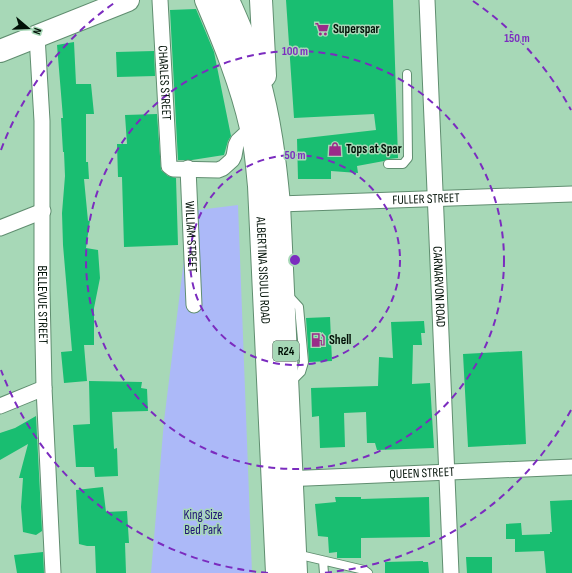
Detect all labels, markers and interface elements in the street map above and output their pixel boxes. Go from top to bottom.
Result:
north arrow [8,8,48,48]
supermarket icon: Superspar [314,21,330,37]
place label: Superspar [333,21,380,37]
text: N [30,26,44,36]
text: 150 m [504,31,530,46]
text: 100 m [282,44,308,59]
street label: CHARLES STREET [154,45,175,121]
shop icon: Tops at Spar [327,141,343,157]
place label: Tops at Spar [346,141,402,157]
text: 50 m [285,148,305,163]
street label: FULLER STREET [392,190,460,208]
street label: WILLIAM STREET [181,201,201,273]
street label: ALBERTINA SISULU ROAD [252,216,273,324]
street label: CARNARVON ROAD [429,246,449,328]
centre of rings [288,253,302,267]
street label: BELLEVUE STREET [34,266,51,344]
fuel station icon: Shell [310,332,326,348]
place label: Shell [329,332,352,348]
road number: R24 [273,341,299,361]
street label: QUEEN STREET [389,464,455,483]
park label: King Size Bed Park [184,507,222,538]

